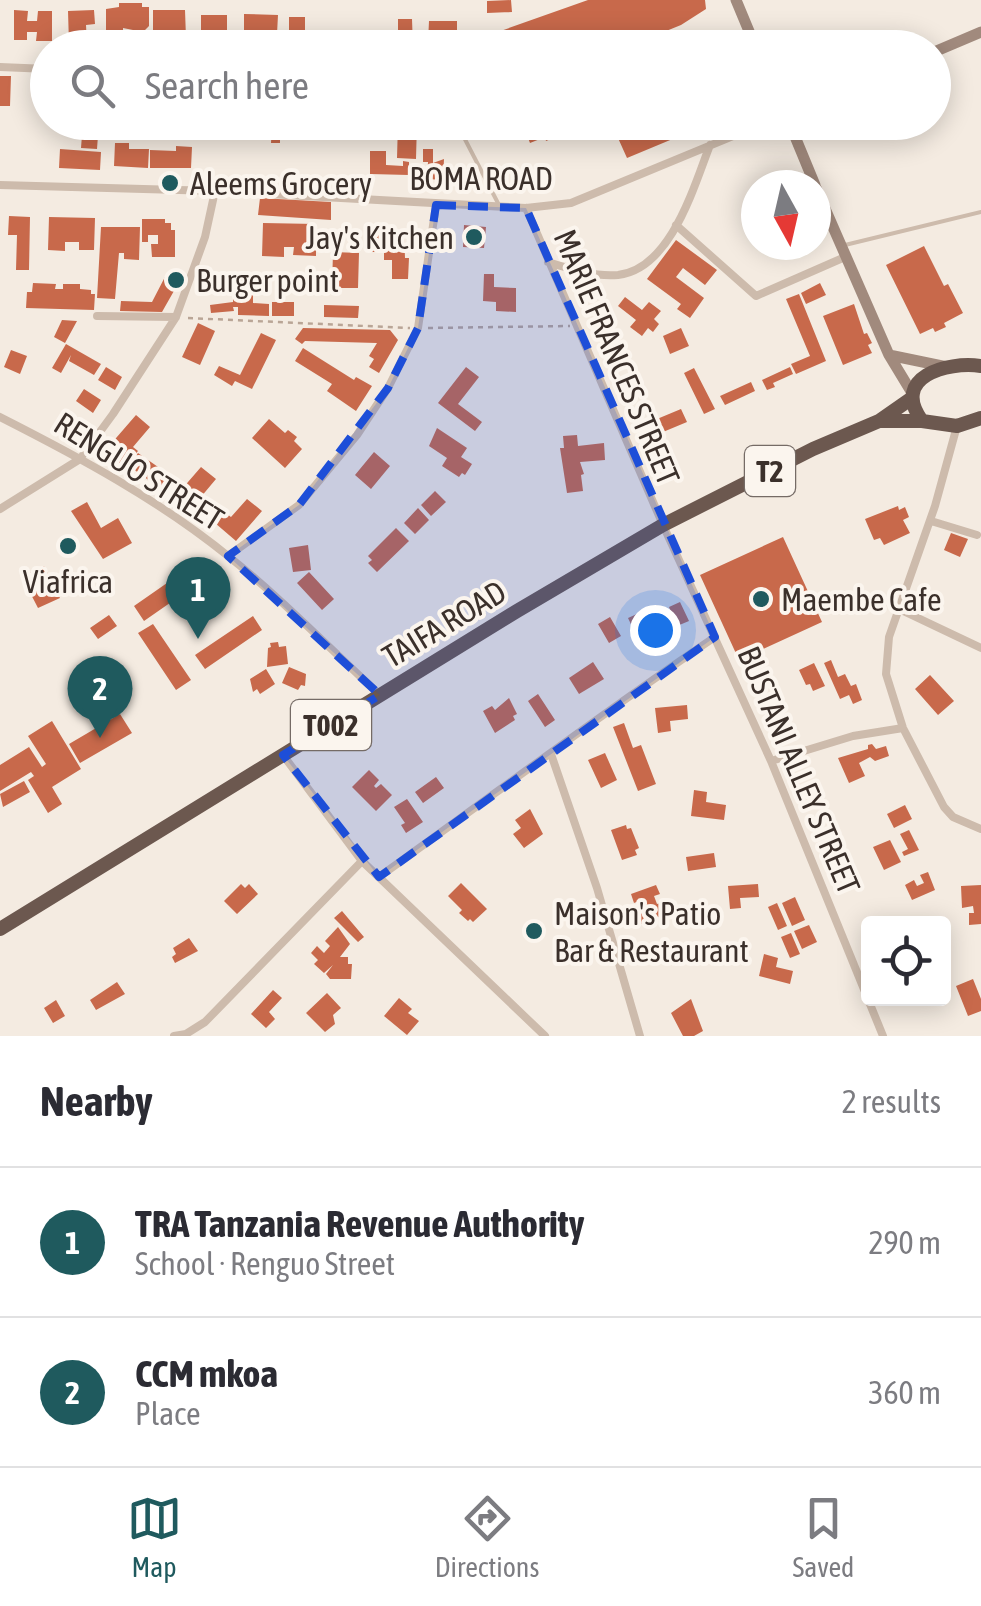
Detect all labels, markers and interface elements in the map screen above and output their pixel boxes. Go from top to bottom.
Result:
search box [30,30,951,140]
icon: search [65,58,120,113]
text: Search here [145,64,309,107]
street label: BOMA ROAD [409,160,553,197]
place label: Aleems Grocery [190,165,372,202]
north arrow [741,170,831,260]
marker: Aleems Grocery [159,172,181,194]
place label: Jay's Kitchen [305,219,454,256]
street label: MARIE FRANCES STREET [547,224,687,490]
marker: Jay's Kitchen [463,226,485,248]
place label: Burger point [196,262,339,299]
marker: Burger point [165,269,187,291]
street label: RENGUO STREET [48,404,230,538]
road number: T2 [745,446,795,496]
marker: Viafrica [57,535,79,557]
pin: 1 [166,556,230,639]
place label: Viafrica [23,563,113,600]
street label: TAIFA ROAD [376,573,512,675]
place label: Maembe Cafe [781,581,942,618]
marker: Maembe Cafe [750,588,772,610]
your location [630,605,681,656]
street label: BUSTANI ALLEY STREET [730,641,868,899]
pin: 2 [68,656,132,738]
road number: T002 [291,700,371,750]
place label: Maison's Patio Bar & Restaurant [554,895,749,969]
map controls [861,916,951,1006]
button: locate [861,916,951,1006]
marker: Maison's Patio Bar & Restaurant [523,920,545,942]
text: Nearby [40,1077,153,1125]
text: 2 results [842,1083,941,1120]
text: TRA Tanzania Revenue Authority [135,1202,584,1245]
text: 1 [65,1224,80,1261]
text: 290 m [868,1224,941,1261]
text: School · Renguo Street [135,1245,395,1282]
text: CCM mkoa [135,1352,278,1395]
text: 2 [65,1374,80,1411]
text: 360 m [868,1374,941,1411]
text: Place [135,1395,200,1432]
tab: Map [127,1491,182,1583]
tab: Directions [435,1491,539,1583]
tab: Saved [793,1491,854,1583]

